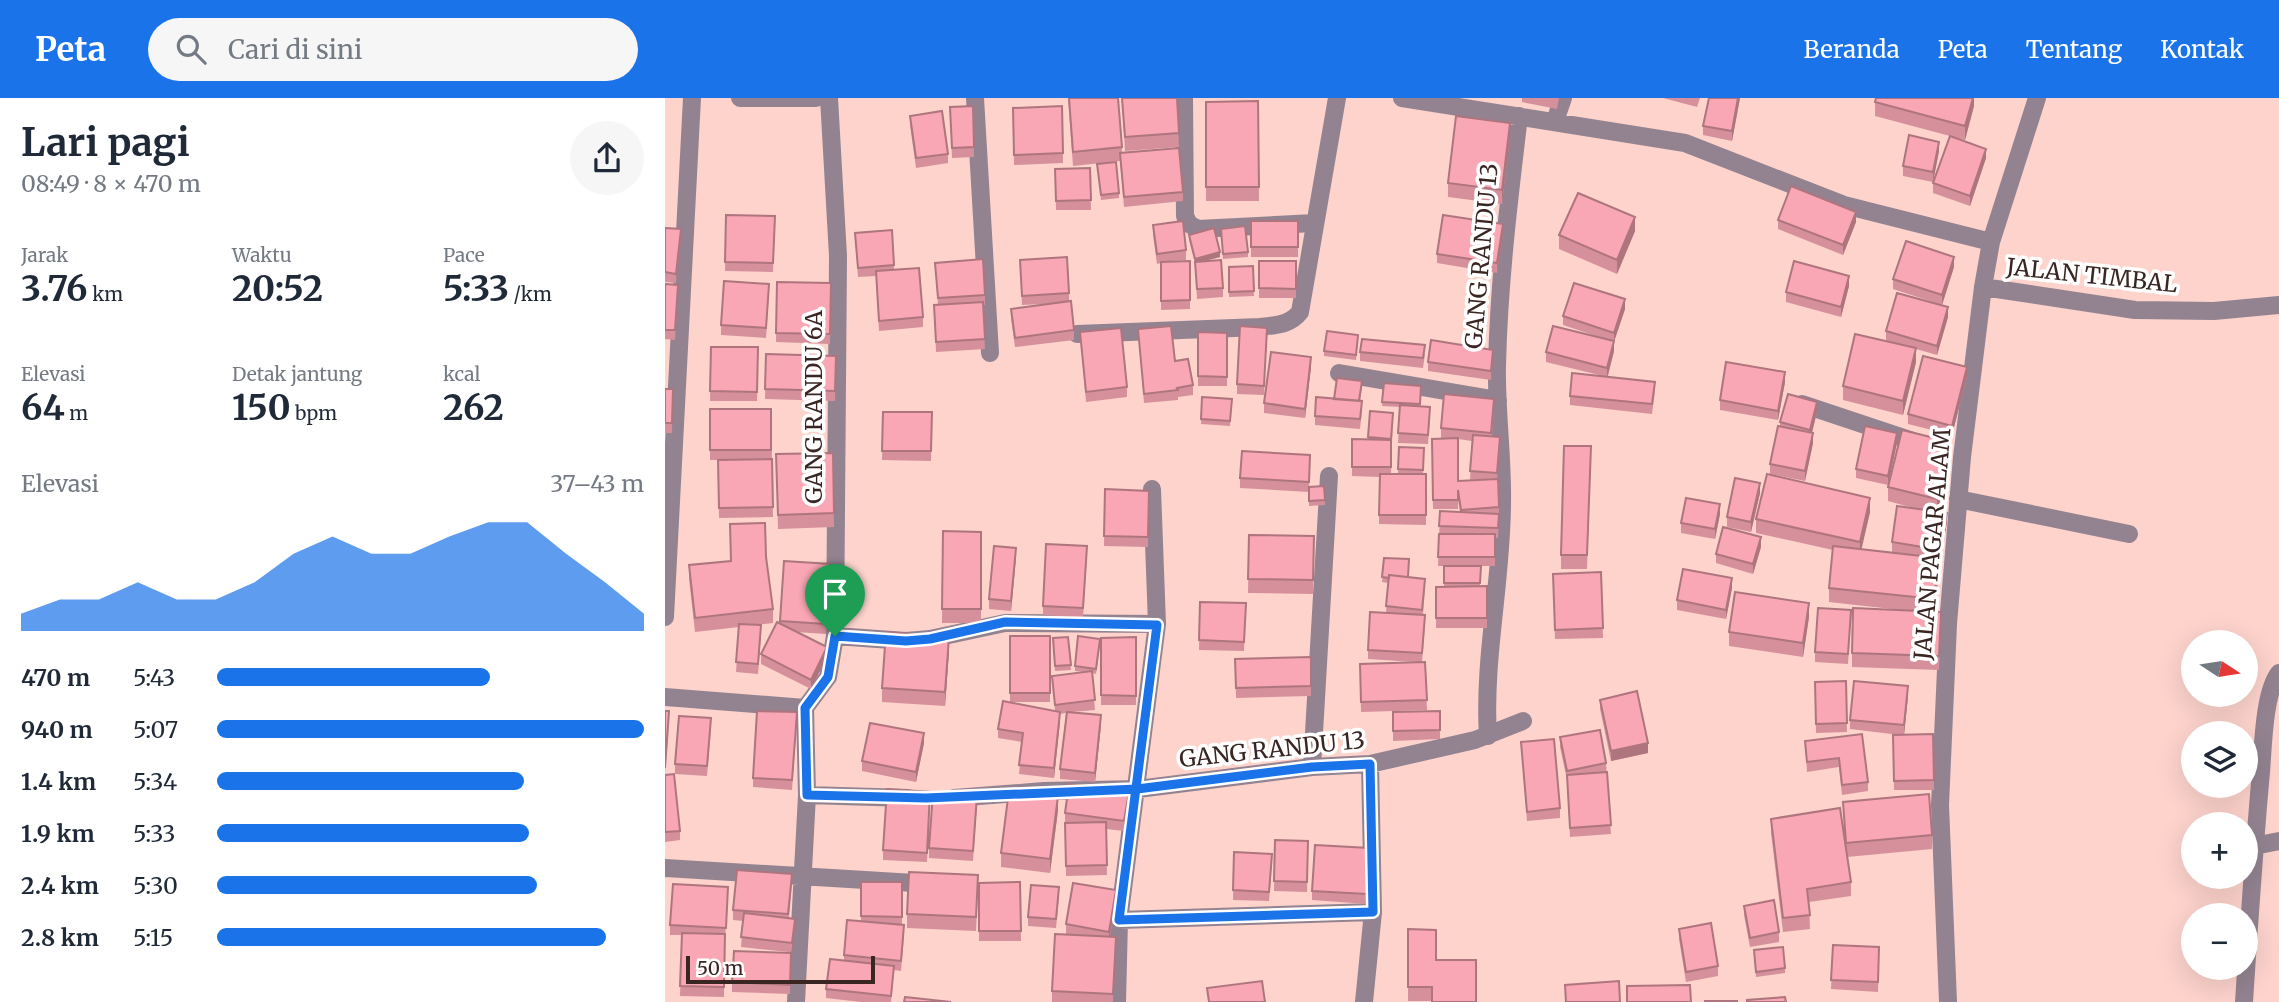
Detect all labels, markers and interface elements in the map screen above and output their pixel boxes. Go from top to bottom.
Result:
search box [148,18,638,81]
text: Peta [35,29,106,70]
icon: search [172,30,210,68]
text: Cari di sini [228,33,362,66]
text: Beranda [1804,34,1900,65]
text: Peta [1938,34,1988,65]
text: Tentang [2026,34,2122,65]
text: Kontak [2160,34,2244,65]
text: Lari pagi [21,119,190,166]
button: share [570,121,644,195]
street label: GANG RANDU 13 [1458,162,1504,350]
text: 08:49 · 8 × 470 m [21,169,201,198]
text: Jarak [21,243,68,267]
text: Waktu [232,243,292,267]
text: Pace [443,243,485,267]
street label: JALAN TIMBAL [2004,252,2179,298]
text: 3.76 [21,267,88,311]
text: 20:52 [232,267,323,311]
text: 5:33 [443,267,509,311]
text: km [88,282,123,306]
text: /km [509,282,552,306]
street label: GANG RANDU 6A [799,309,828,504]
text: Elevasi [21,362,85,386]
text: Detak jantung [232,362,362,386]
text: kcal [443,362,480,386]
text: 64 [21,386,65,430]
text: 150 [232,386,291,430]
text: 262 [443,386,504,430]
text: m [65,401,88,425]
text: bpm [291,401,337,425]
street label: JALAN PAGAR ALAM [1907,427,1957,662]
text: Elevasi [21,469,99,498]
text: 37–43 m [550,469,644,498]
pin [805,564,865,636]
icon: arrive [816,575,854,613]
north arrow [2181,630,2257,707]
map controls [2181,630,2258,980]
text: 470 m [21,663,90,692]
text: 5:43 [133,663,175,692]
text: 940 m [21,715,93,744]
text: 5:07 [133,715,178,744]
button: layers [2181,721,2258,798]
street label: GANG RANDU 13 [1178,725,1366,773]
text: 1.4 km [21,767,96,796]
text: 5:34 [133,767,177,796]
button: + [2181,812,2258,889]
text: 1.9 km [21,819,95,848]
text: 5:33 [133,819,175,848]
text: 2.4 km [21,871,99,900]
text: 5:30 [133,871,178,900]
button: − [2181,903,2258,980]
text: 2.8 km [21,923,99,952]
text: 5:15 [133,923,173,952]
scale bar [686,953,875,985]
text: 50 m [697,956,743,980]

